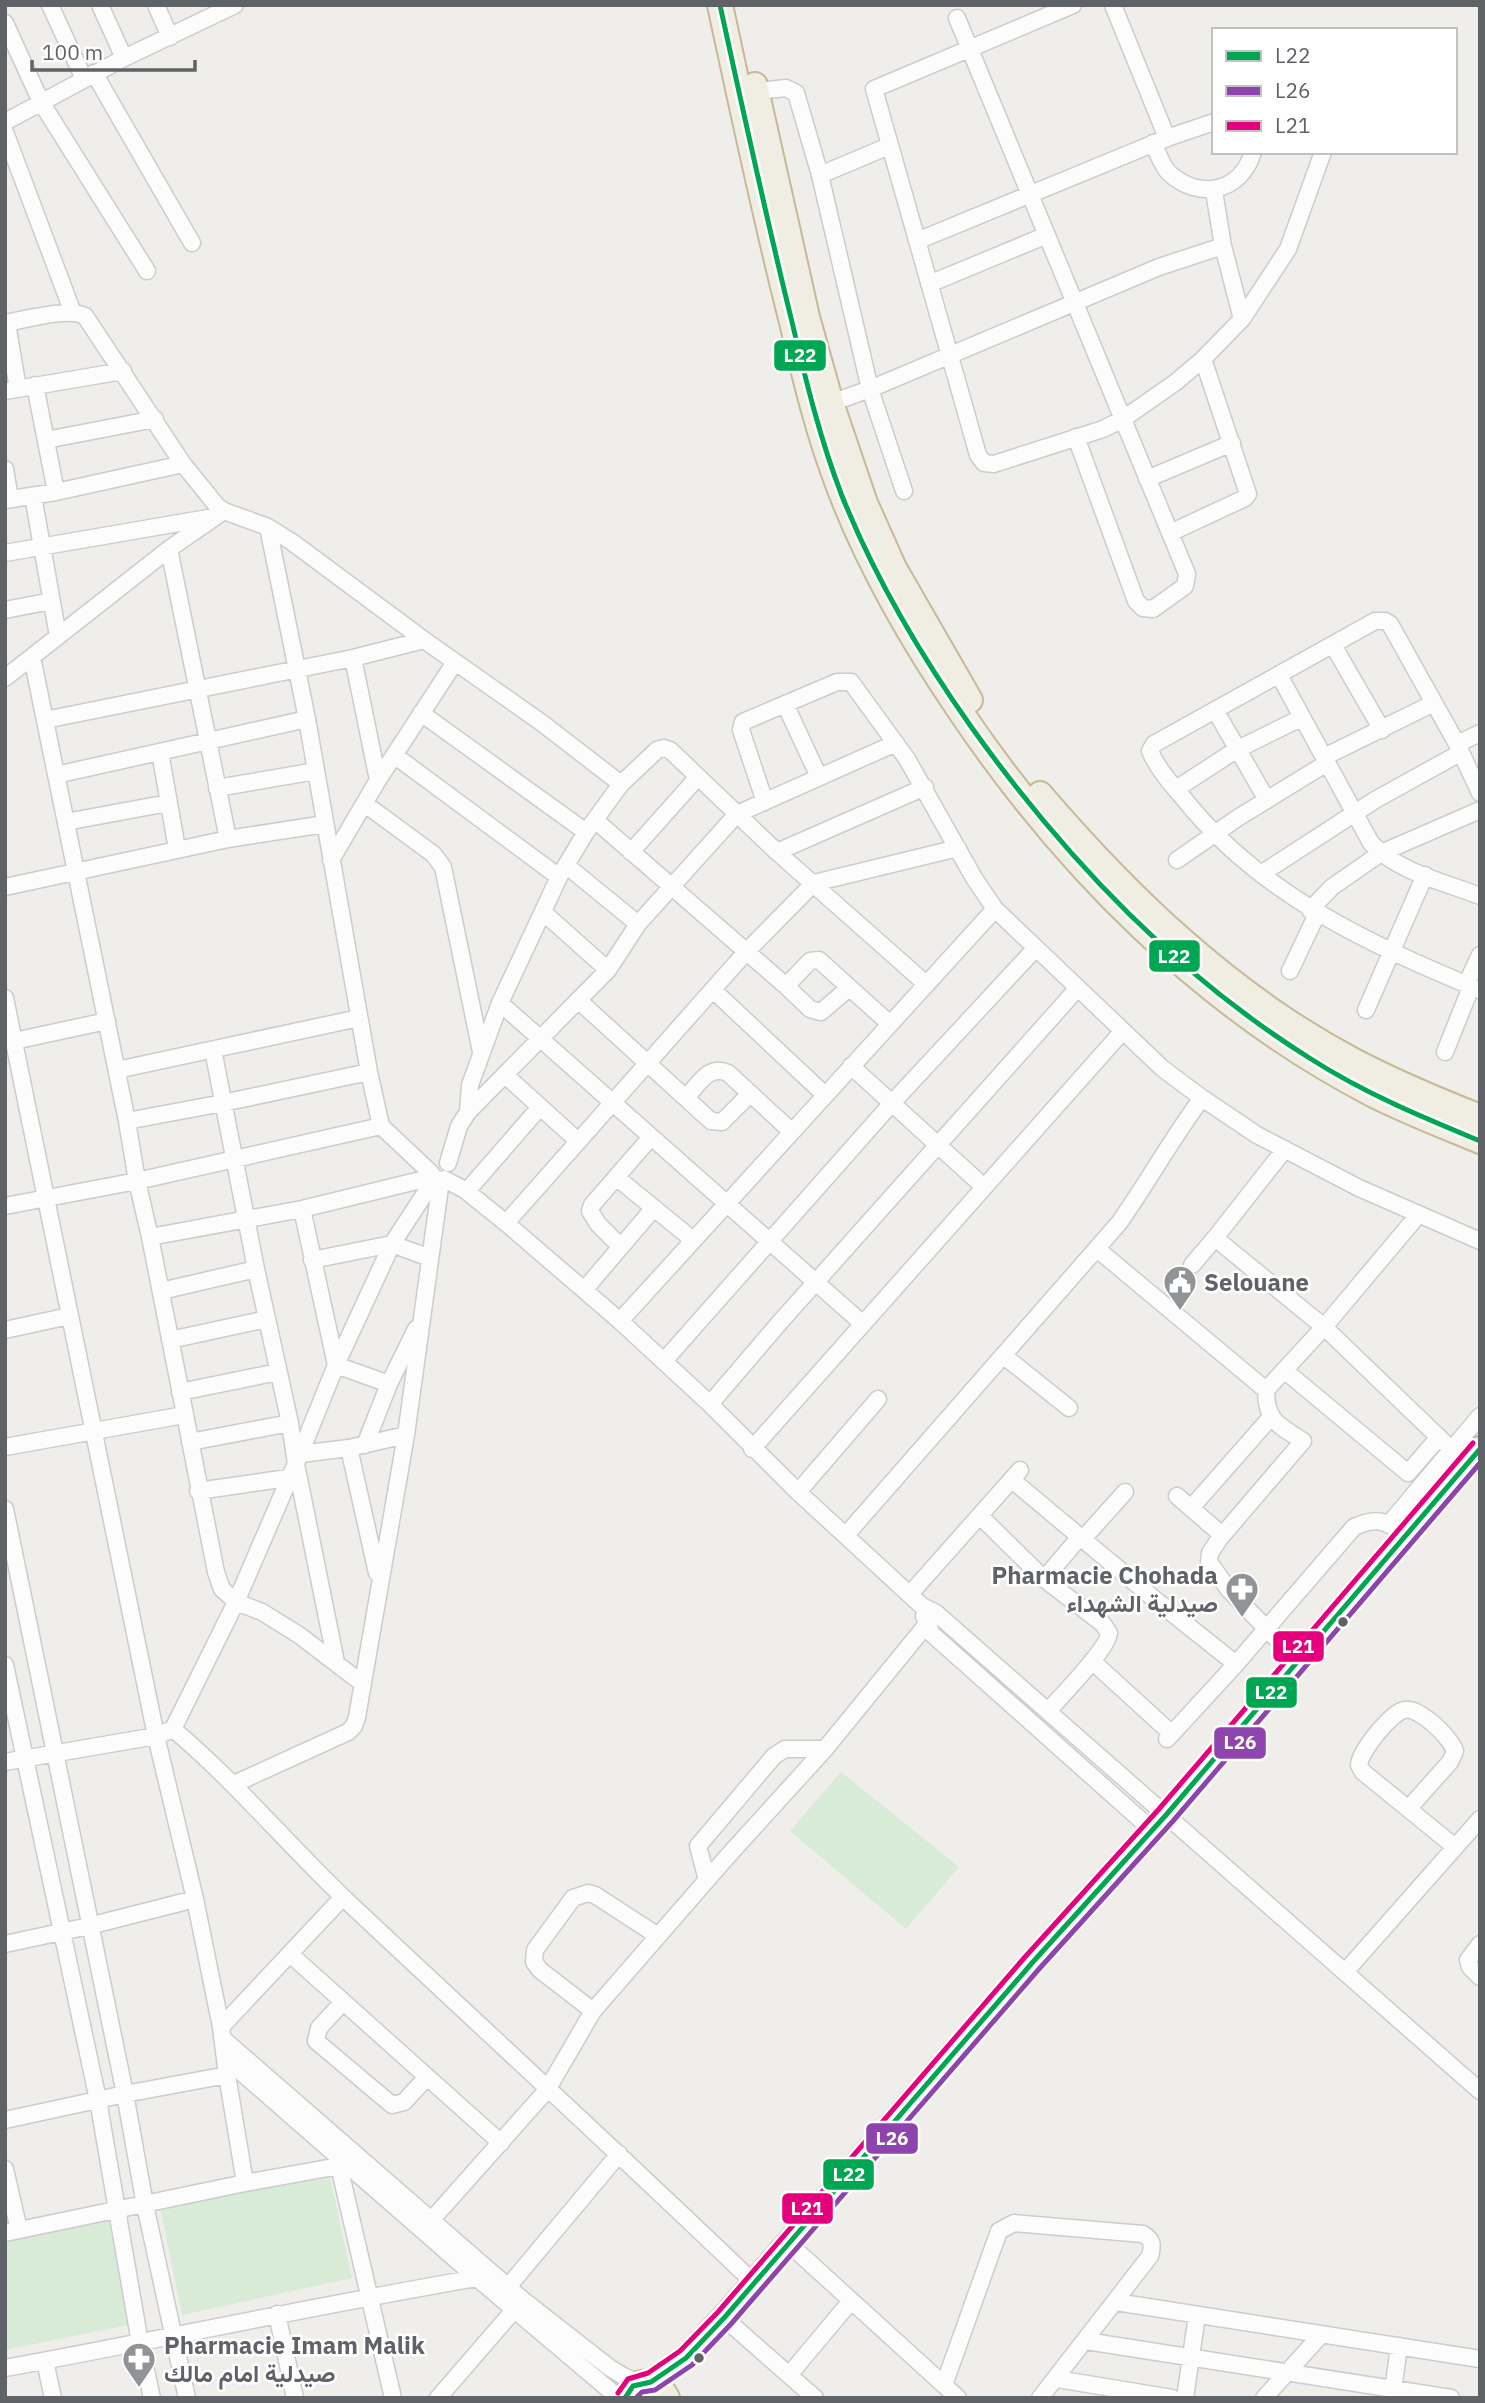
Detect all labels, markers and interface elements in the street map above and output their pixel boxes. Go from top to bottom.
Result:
scale bar [32,28,194,72]
legend [1212,28,1457,154]
text: 100 m [42,38,103,66]
text: L22 [1275,41,1311,69]
text: L26 [1275,76,1311,104]
text: L21 [1275,111,1311,139]
line badge: L22 [773,339,827,372]
text: L22 [784,343,816,367]
line badge: L22 [1148,939,1201,973]
text: L22 [1158,944,1190,968]
public building icon: Selouane [1161,1263,1199,1312]
place label: Selouane [1204,1266,1309,1298]
place label: Pharmacie Chohada صيدلية الشهداء [991,1559,1218,1619]
pharmacy icon: Pharmacie Chohada صيدلية الشهداء [1223,1570,1261,1619]
unlabelled marker [1336,1615,1350,1629]
line badge: L21 [1272,1630,1325,1663]
text: L21 [1282,1634,1315,1658]
line badge: L22 [1245,1676,1298,1709]
text: L22 [1255,1680,1287,1704]
line badge: L26 [1213,1726,1267,1760]
text: L26 [1224,1730,1256,1754]
line badge: L26 [865,2122,919,2155]
text: L26 [876,2126,908,2150]
line badge: L22 [822,2158,875,2191]
text: L22 [833,2162,865,2186]
line badge: L21 [781,2192,834,2225]
text: L21 [791,2196,824,2220]
place label: Pharmacie Imam Malik صيدلية امام مالك [164,2329,425,2390]
pharmacy icon: Pharmacie Imam Malik صيدلية امام مالك [120,2340,158,2389]
unlabelled marker [692,2351,706,2365]

